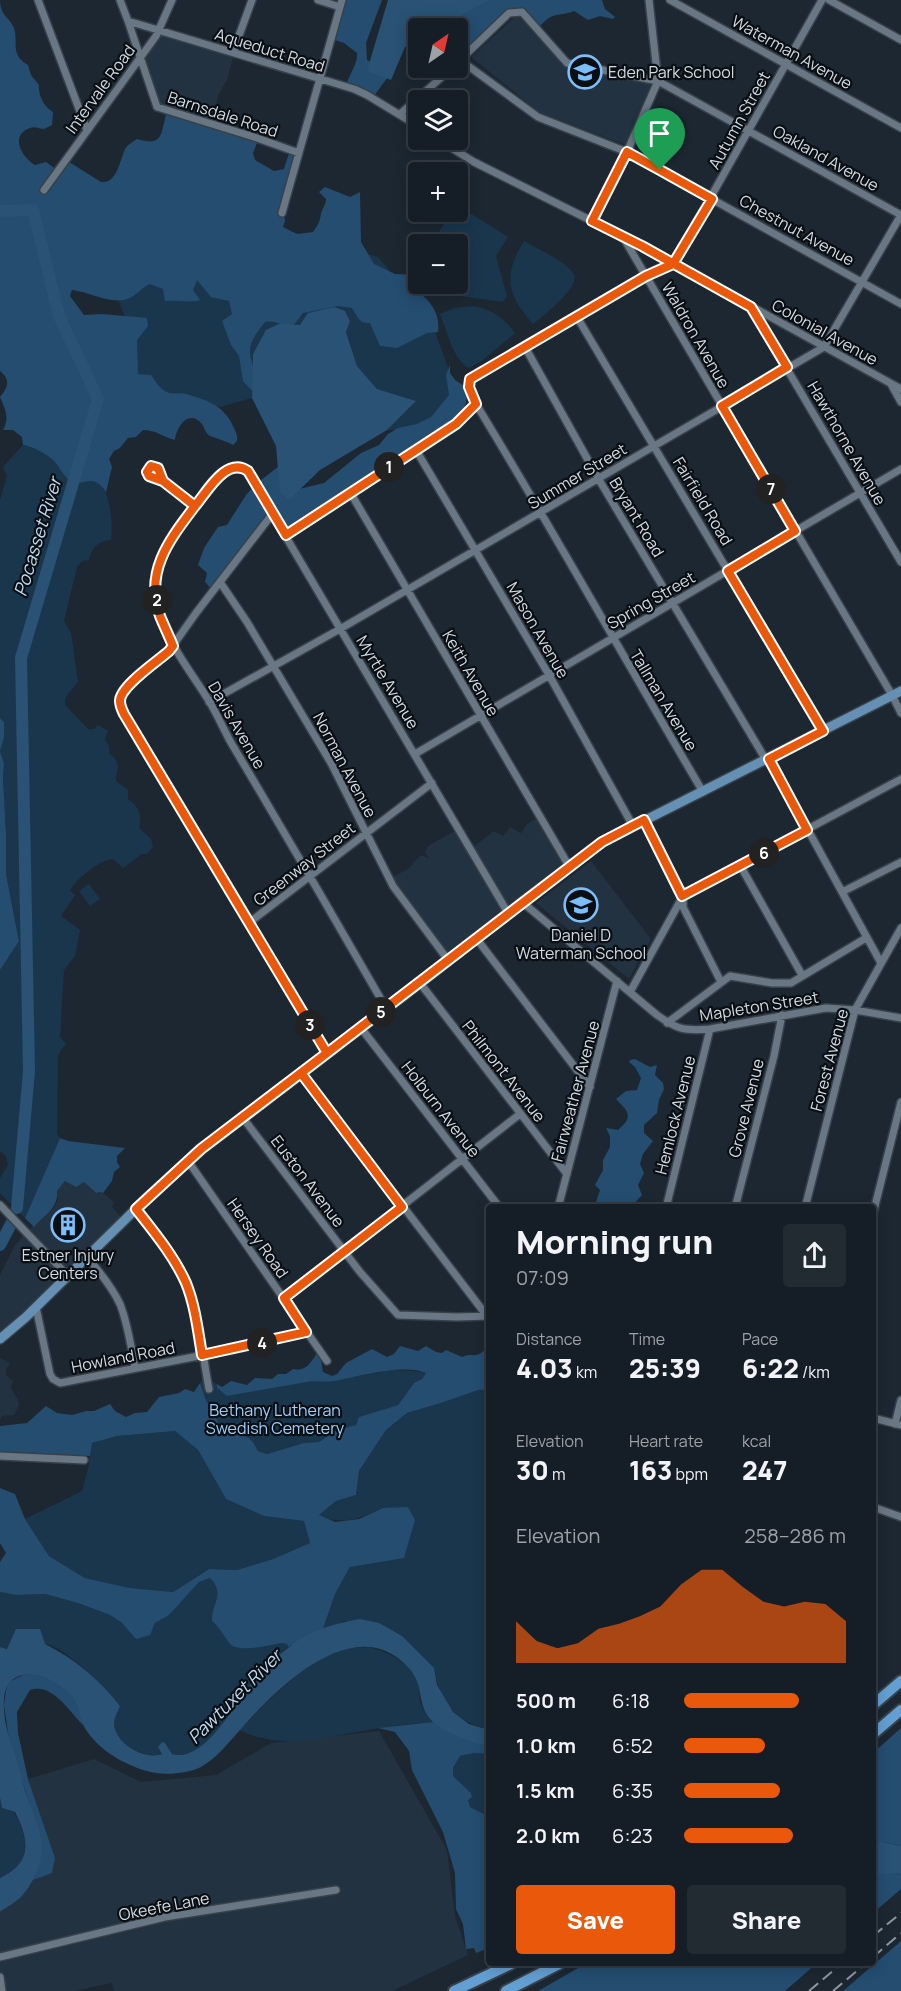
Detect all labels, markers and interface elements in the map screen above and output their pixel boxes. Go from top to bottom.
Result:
street label: Waterman Avenue [728,10,856,94]
north arrow [408,18,468,78]
map controls [408,18,468,294]
street label: Aqueduct Road [212,23,328,77]
street label: Intervale Road [60,40,140,138]
school or university icon: Eden Park School [567,54,603,90]
place label: Eden Park School [608,61,734,83]
street label: Autumn Street [703,67,775,173]
street label: Barnsdale Road [165,86,281,142]
button: layers [408,90,468,150]
pin [634,108,685,170]
icon: arrive [643,117,676,150]
street label: Oakland Avenue [769,120,883,196]
button: + [408,162,468,222]
street label: Chestnut Avenue [735,189,859,271]
button: − [408,234,468,294]
street label: Waldron Avenue [657,278,735,392]
street label: Colonial Avenue [768,294,882,370]
street label: Hawthorne Avenue [803,377,891,509]
street label: Summer Street [523,438,631,514]
pin: 1 [374,452,404,482]
street label: Fairfield Road [668,453,738,549]
text: 1 [385,456,393,478]
water label: Pocasset River [8,472,67,599]
street label: Bryant Road [605,473,669,561]
pin: 7 [756,474,786,504]
text: 7 [767,478,775,500]
street label: Spring Street [603,566,699,634]
street label: Mason Avenue [502,578,574,682]
pin: 2 [142,585,172,615]
text: 2 [152,589,162,611]
street label: Keith Avenue [438,626,504,720]
street label: Myrtle Avenue [351,631,425,733]
street label: Tallman Avenue [625,645,703,755]
street label: Davis Avenue [203,677,271,773]
street label: Norman Avenue [308,709,382,821]
street label: Greenway Street [248,817,360,911]
pin: 6 [749,838,779,868]
text: 6 [759,842,769,864]
school or university icon: Daniel D Waterman School [563,887,599,923]
place label: Daniel D Waterman School [516,924,646,964]
street label: Mapleton Street [698,986,820,1026]
pin: 5 [366,997,396,1027]
text: 5 [376,1001,386,1023]
street label: Forest Avenue [805,1006,853,1114]
pin: 3 [295,1010,325,1040]
text: 3 [305,1014,315,1036]
street label: Philmont Avenue [457,1016,551,1126]
street label: Fairweather Avenue [546,1018,604,1164]
street label: Hemlock Avenue [650,1053,700,1177]
street label: Holburn Avenue [397,1056,485,1162]
street label: Grove Avenue [723,1056,769,1160]
street label: Euston Avenue [266,1130,350,1232]
street label: Hersey Road [222,1194,294,1282]
building icon: Estner Injury Centers [50,1207,86,1243]
text: Morning run [516,1219,713,1264]
button: share [783,1224,846,1287]
place label: Estner Injury Centers [22,1244,115,1284]
text: 07:09 [516,1264,569,1291]
pin: 4 [247,1328,277,1358]
text: Distance [516,1328,582,1350]
text: Time [629,1328,665,1350]
text: Pace [742,1328,778,1350]
text: 4 [257,1332,267,1354]
street label: Howland Road [69,1336,177,1378]
text: 4.03 [516,1350,573,1386]
text: 25:39 [629,1350,701,1386]
text: 6:22 [742,1350,799,1386]
text: km [573,1361,597,1383]
text: /km [799,1361,830,1383]
park label: Bethany Lutheran Swedish Cemetery [206,1399,345,1439]
text: Elevation [516,1430,584,1452]
text: Heart rate [629,1430,703,1452]
text: kcal [742,1430,771,1452]
text: 30 [516,1452,549,1488]
text: 163 [629,1452,672,1488]
text: 247 [742,1452,787,1488]
text: m [549,1463,566,1485]
text: bpm [672,1463,708,1485]
text: Elevation [516,1522,600,1549]
text: 258–286 m [744,1522,846,1549]
water label: Pawtuxet River [182,1642,288,1748]
text: 500 m [516,1687,576,1714]
text: 6:18 [612,1687,650,1714]
text: 1.0 km [516,1732,576,1759]
text: 6:52 [612,1732,653,1759]
text: 1.5 km [516,1777,575,1804]
text: 6:35 [612,1777,653,1804]
text: 2.0 km [516,1822,580,1849]
text: 6:23 [612,1822,653,1849]
button: Save [516,1885,675,1954]
button: Share [687,1885,846,1954]
street label: Okeefe Lane [117,1886,211,1926]

